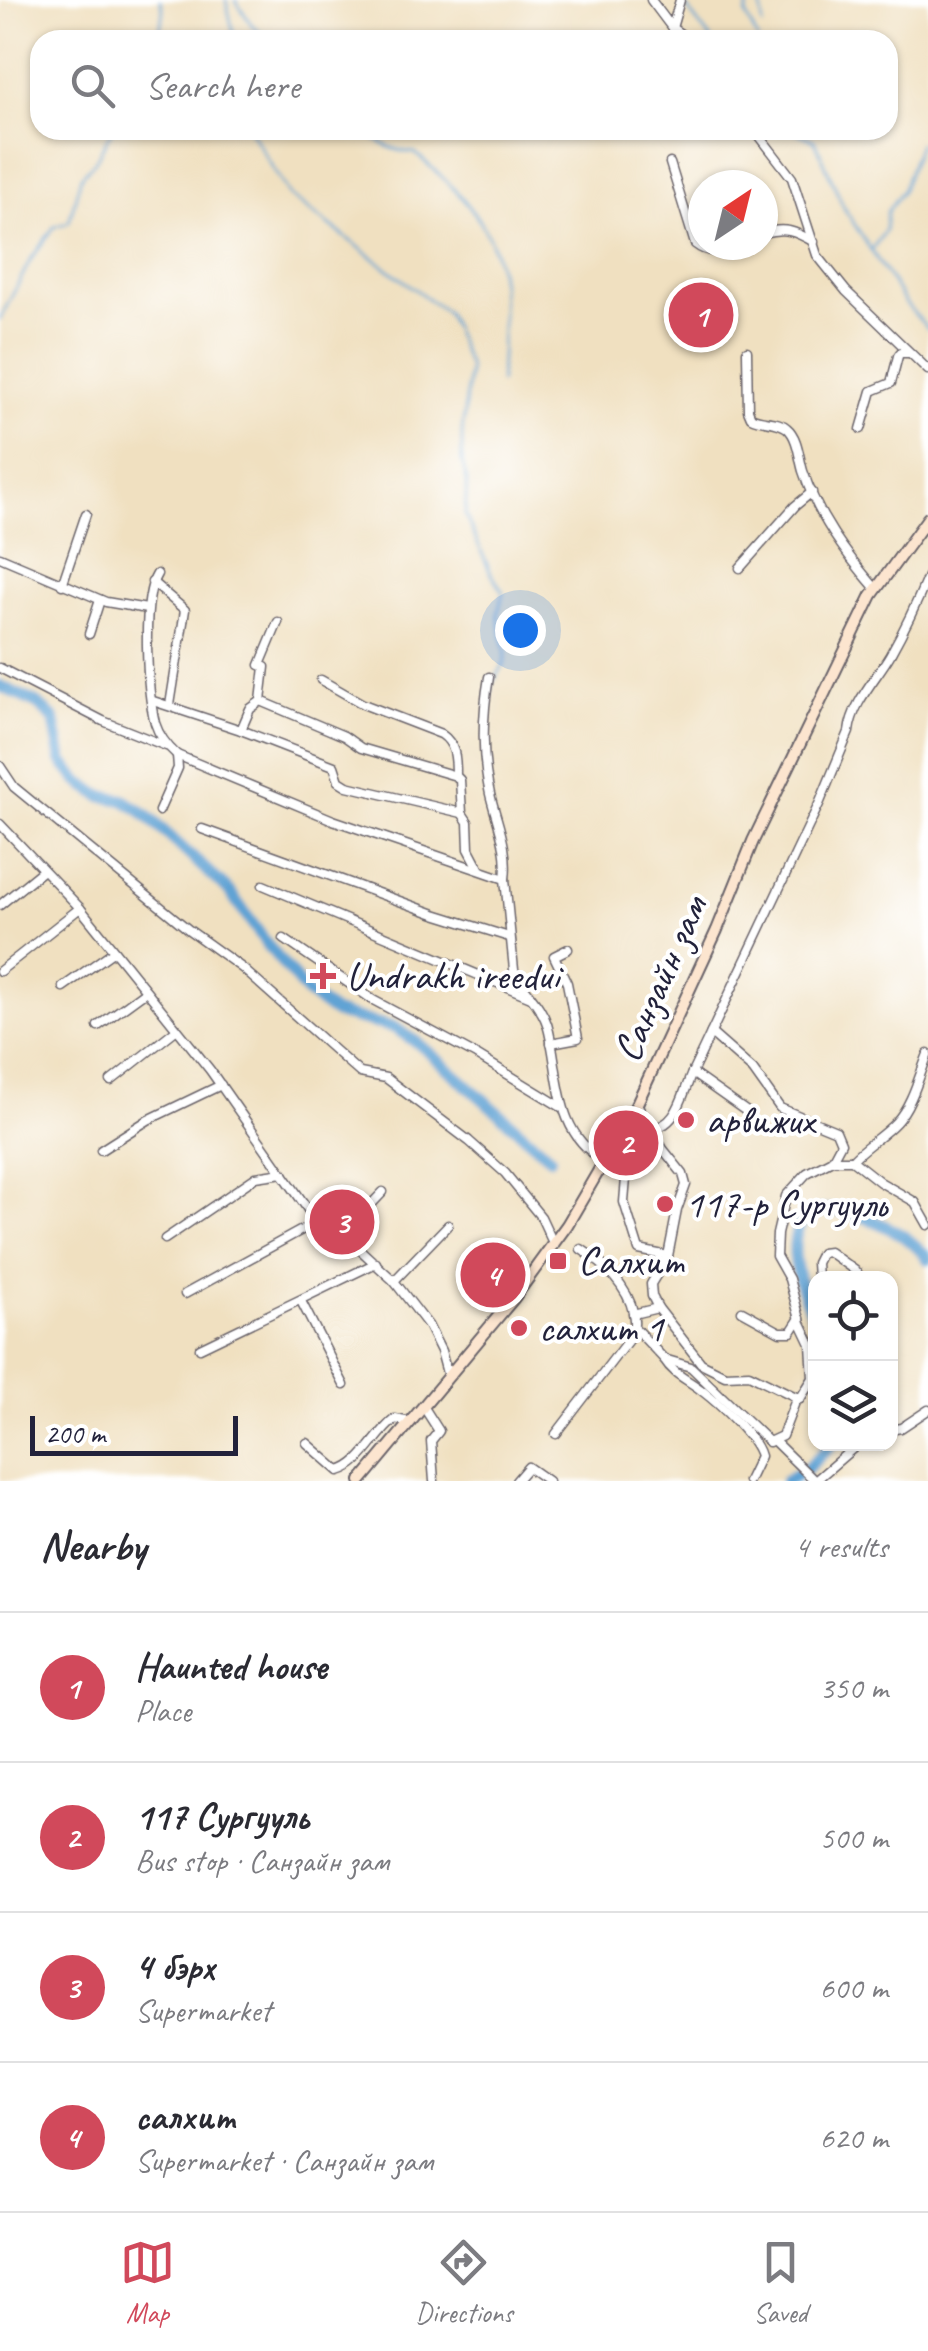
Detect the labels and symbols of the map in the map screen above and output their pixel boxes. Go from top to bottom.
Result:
north arrow [688,170,778,260]
pin: 1 [668,278,734,352]
your location [495,605,546,656]
street label: Санзайн зам [602,886,720,1069]
place label: Undrakh ireedui [346,951,564,1001]
marker: Undrakh ireedui [310,963,336,989]
place label: арвижих [706,1095,818,1145]
pin: 2 [594,1106,658,1180]
marker: арвижих [675,1109,697,1131]
place label: 117-р Сургууль [685,1179,890,1229]
pin: 3 [310,1184,374,1260]
marker: 117-р Сургууль [654,1193,676,1215]
place label: Салхит [578,1236,686,1286]
pin: 4 [460,1238,526,1312]
marker: Салхит [547,1250,569,1272]
place label: салхит 1 [539,1303,665,1353]
marker: салхит 1 [508,1317,530,1339]
scale bar [30,1411,238,1456]

